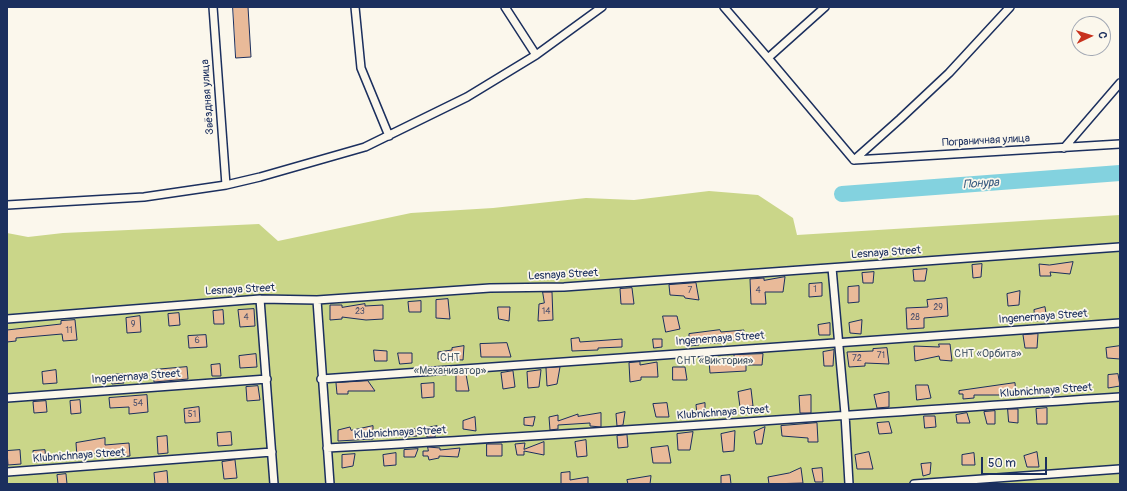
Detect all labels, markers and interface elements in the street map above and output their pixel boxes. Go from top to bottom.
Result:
north arrow [1071,16,1111,56]
text: С [1096,31,1109,39]
street label: Звёздная улица [199,59,217,135]
street label: Пограничная улица [942,132,1030,150]
water label: Понура [963,176,999,192]
street label: Lesnaya Street [851,244,921,262]
street label: Lesnaya Street [528,267,598,283]
street label: Lesnaya Street [205,282,275,298]
house number: 1 [813,285,817,295]
house number: 7 [688,286,692,296]
house number: 4 [755,286,761,296]
house number: 29 [933,303,943,313]
house number: 23 [355,307,365,317]
house number: 14 [542,307,550,317]
street label: Ingenernaya Street [998,307,1088,327]
house number: 4 [243,313,249,323]
house number: 28 [910,313,920,323]
house number: 9 [131,320,135,330]
house number: 11 [65,326,73,336]
street label: Ingenernaya Street [675,329,765,349]
house number: 6 [194,336,200,346]
park label: СНТ «Орбита» [954,347,1022,361]
park label: СНТ «Механизатор» [414,351,486,377]
house number: 71 [877,351,885,361]
park label: СНТ «Виктория» [677,354,753,368]
house number: 72 [852,354,862,364]
street label: Ingenernaya Street [91,367,181,387]
street label: Klubnichnaya Street [999,381,1093,401]
house number: 54 [133,399,143,409]
street label: Klubnichnaya Street [676,403,770,423]
house number: 51 [188,410,196,420]
street label: Klubnichnaya Street [353,424,447,442]
street label: Klubnichnaya Street [32,446,126,466]
scale bar [983,449,1049,475]
text: 50 m [988,456,1016,471]

